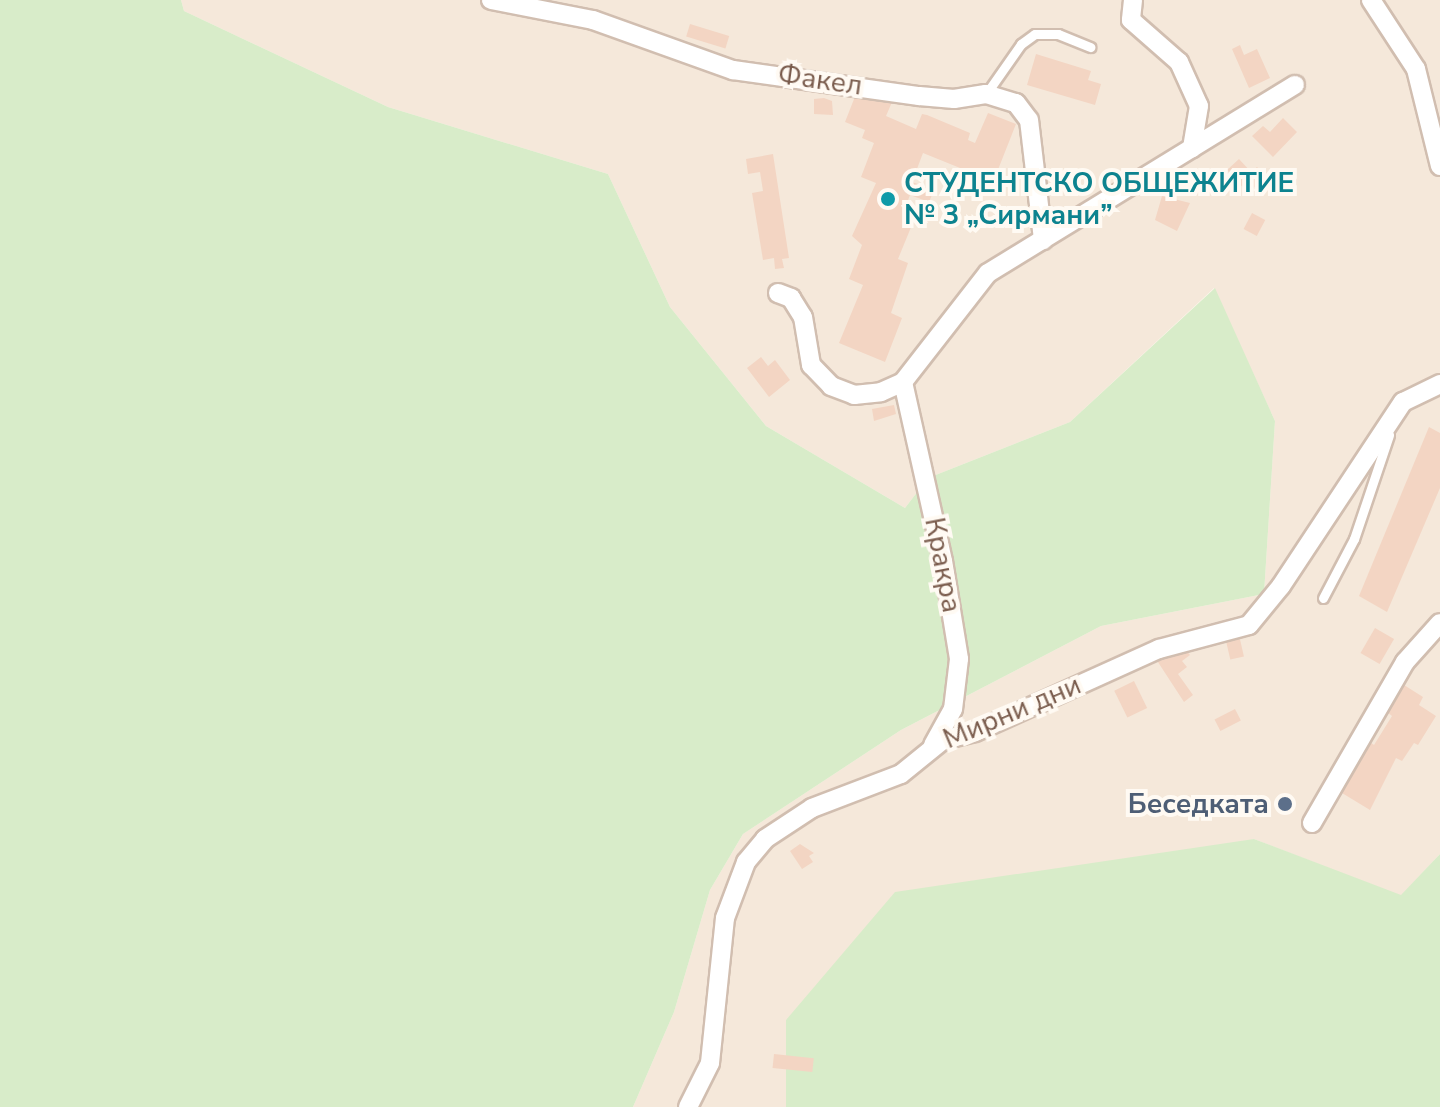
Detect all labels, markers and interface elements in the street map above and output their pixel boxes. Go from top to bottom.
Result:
street label: Факел [776,57,864,103]
place label: СТУДЕНТСКО ОБЩЕЖИТИЕ № 3 „Сирмани” [904,166,1294,232]
marker: СТУДЕНТСКО ОБЩЕЖИТИЕ № 3 „Сирмани” [879,190,897,208]
street label: Кракра [917,515,969,615]
street label: Мирни дни [938,668,1086,756]
place label: Беседката [1128,787,1269,821]
marker: Беседката [1276,795,1294,813]

